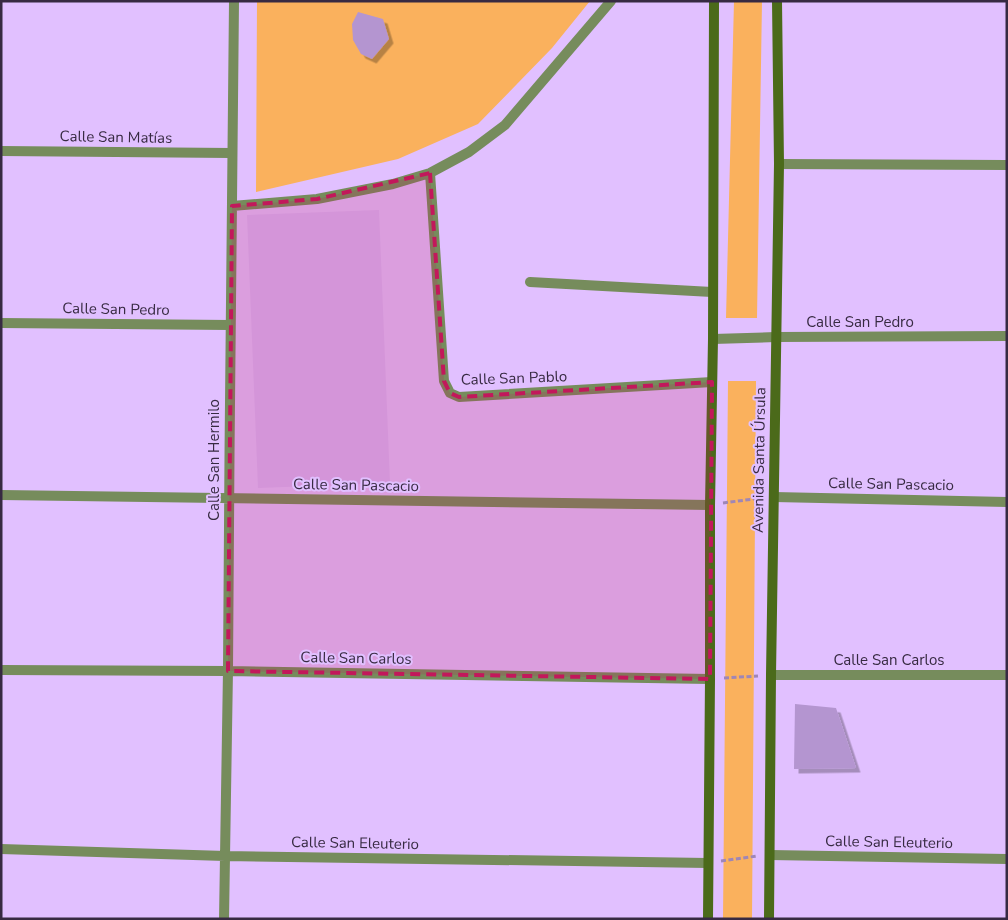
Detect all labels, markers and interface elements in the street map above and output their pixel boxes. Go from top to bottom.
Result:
street label: Calle San Matías [59,126,173,148]
street label: Calle San Pedro [62,298,170,320]
street label: Calle San Pedro [806,312,914,332]
street label: Calle San Pablo [460,366,568,390]
street label: Avenida Santa Úrsula [747,387,770,533]
street label: Calle San Hermilo [204,399,224,521]
street label: Calle San Pascacio [828,473,954,495]
street label: Calle San Pascacio [293,474,419,496]
street label: Calle San Carlos [300,647,412,669]
street label: Calle San Carlos [833,650,945,670]
street label: Calle San Eleuterio [825,831,953,853]
street label: Calle San Eleuterio [291,832,419,854]

